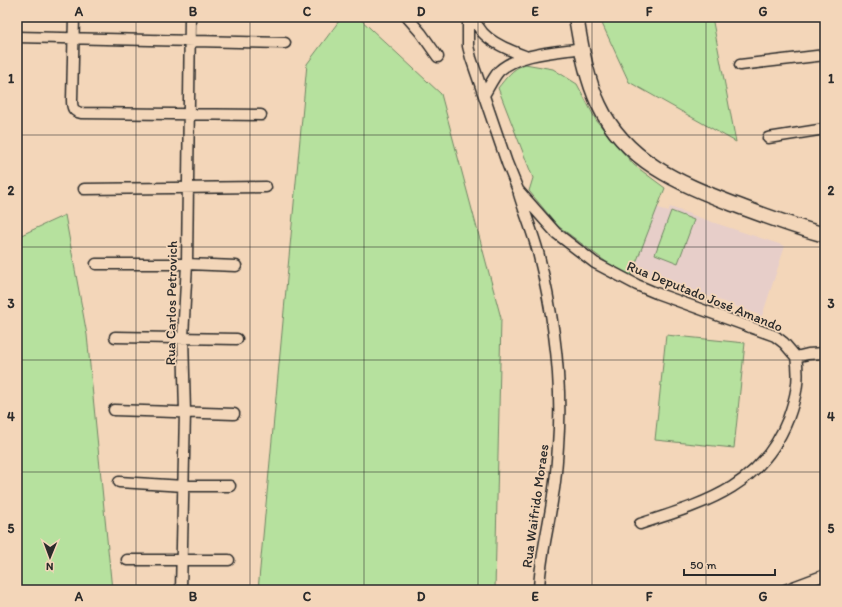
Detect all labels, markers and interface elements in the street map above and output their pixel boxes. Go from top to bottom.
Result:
text: A [74,4,84,19]
text: B [189,4,198,19]
text: C [303,4,312,19]
text: D [417,4,426,19]
text: E [531,4,539,19]
text: F [646,4,653,19]
text: G [759,4,768,19]
text: 1 [8,71,14,86]
text: 1 [828,71,834,86]
text: 2 [8,183,15,198]
text: 2 [828,183,835,198]
street label: Rua Carlos Petrovich [162,241,181,366]
street label: Rua Deputado José Amando [624,257,785,336]
text: 3 [7,296,15,311]
text: 3 [827,296,835,311]
text: 4 [7,409,15,424]
text: 4 [827,409,835,424]
street label: Rua Waifrido Moraes [518,443,553,569]
text: 5 [8,521,15,536]
text: 5 [828,521,835,536]
north arrow [30,537,70,577]
scale bar [684,551,775,577]
text: 50 m [690,558,716,572]
text: N [46,560,54,573]
text: A [74,589,84,604]
text: B [189,589,198,604]
text: C [303,589,312,604]
text: D [417,589,426,604]
text: E [531,589,539,604]
text: F [646,589,653,604]
text: G [759,589,768,604]

